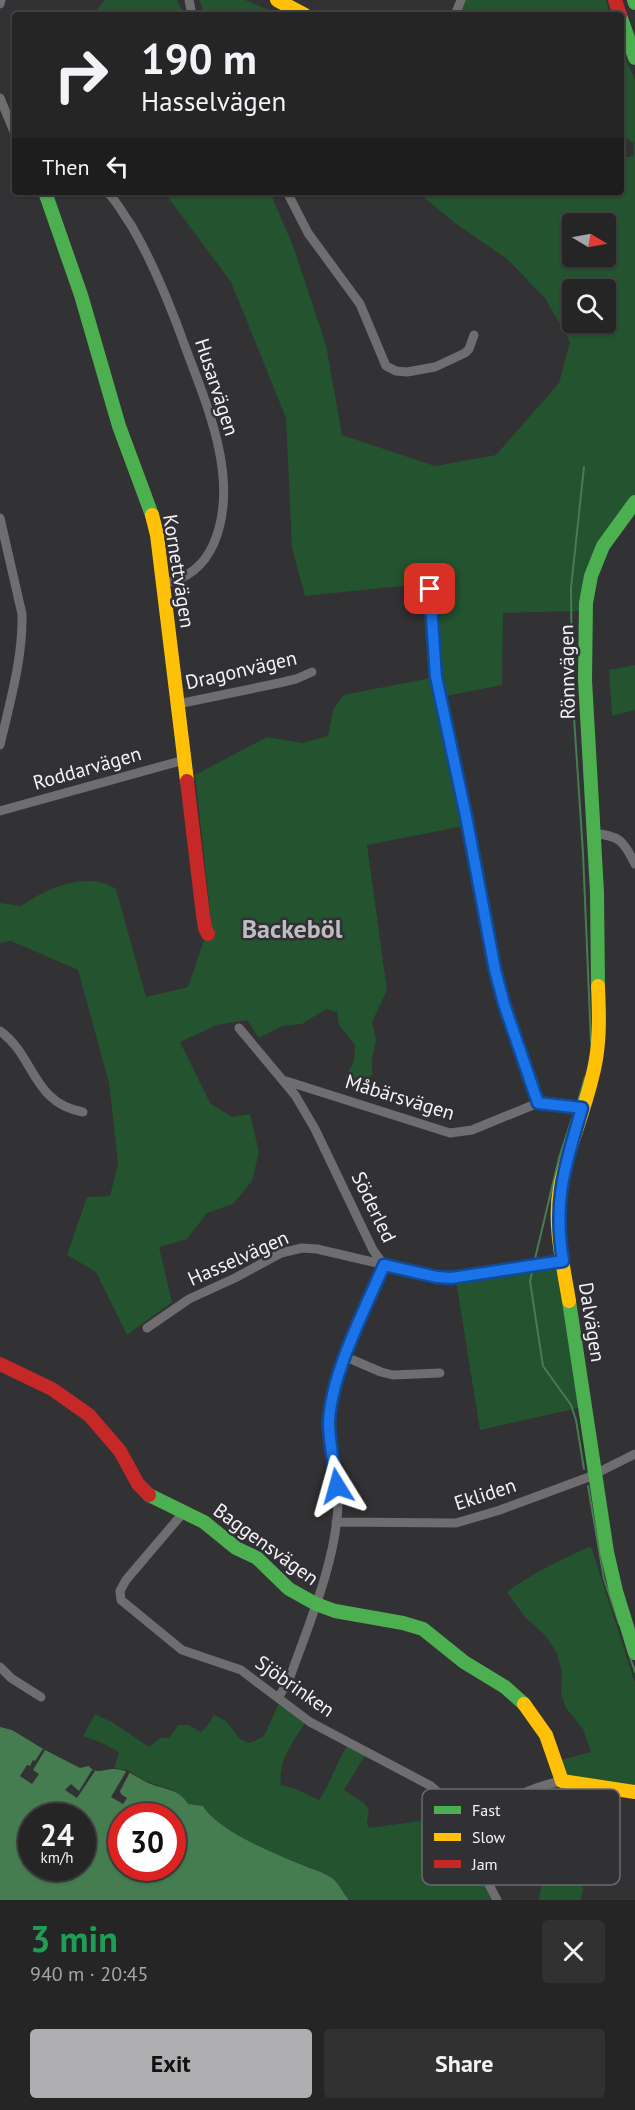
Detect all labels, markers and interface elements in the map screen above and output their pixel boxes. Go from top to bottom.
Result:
text: 190 m [141,31,257,86]
icon: right [42,36,120,114]
text: Hasselvägen [141,84,286,118]
icon: left [101,150,134,183]
text: Then [42,153,89,181]
north arrow [562,213,616,267]
map controls [562,213,616,333]
button: search [562,279,616,333]
street label: Husarvägen [189,335,245,439]
street label: Kornettvägen [157,512,201,630]
pin [404,563,455,614]
icon: arrive [413,572,446,605]
street label: Rönnvägen [553,624,581,720]
street label: Dragonvägen [183,645,299,695]
street label: Roddarvägen [30,740,144,796]
district label: Backeböl [242,912,343,945]
street label: Måbärsvägen [342,1068,458,1126]
street label: Söderled [346,1167,402,1247]
street label: Hasselvägen [184,1224,292,1292]
street label: Dalvägen [573,1280,611,1364]
position arrow [305,1454,369,1518]
street label: Ekliden [451,1472,519,1516]
street label: Baggensvägen [208,1497,324,1591]
street label: Sjöbrinken [250,1649,340,1723]
legend [422,1789,620,1885]
text: Fast [472,1800,501,1820]
speed limit sign: 30 [108,1803,186,1881]
text: 24 [40,1815,74,1854]
text: Slow [472,1827,506,1847]
text: km/h [41,1848,73,1867]
text: Jam [471,1854,498,1874]
text: 3 min [30,1915,118,1962]
button: close [542,1920,605,1983]
text: 940 m · 20:45 [30,1961,148,1987]
button: Exit [30,2029,312,2098]
button: Share [324,2029,605,2098]

